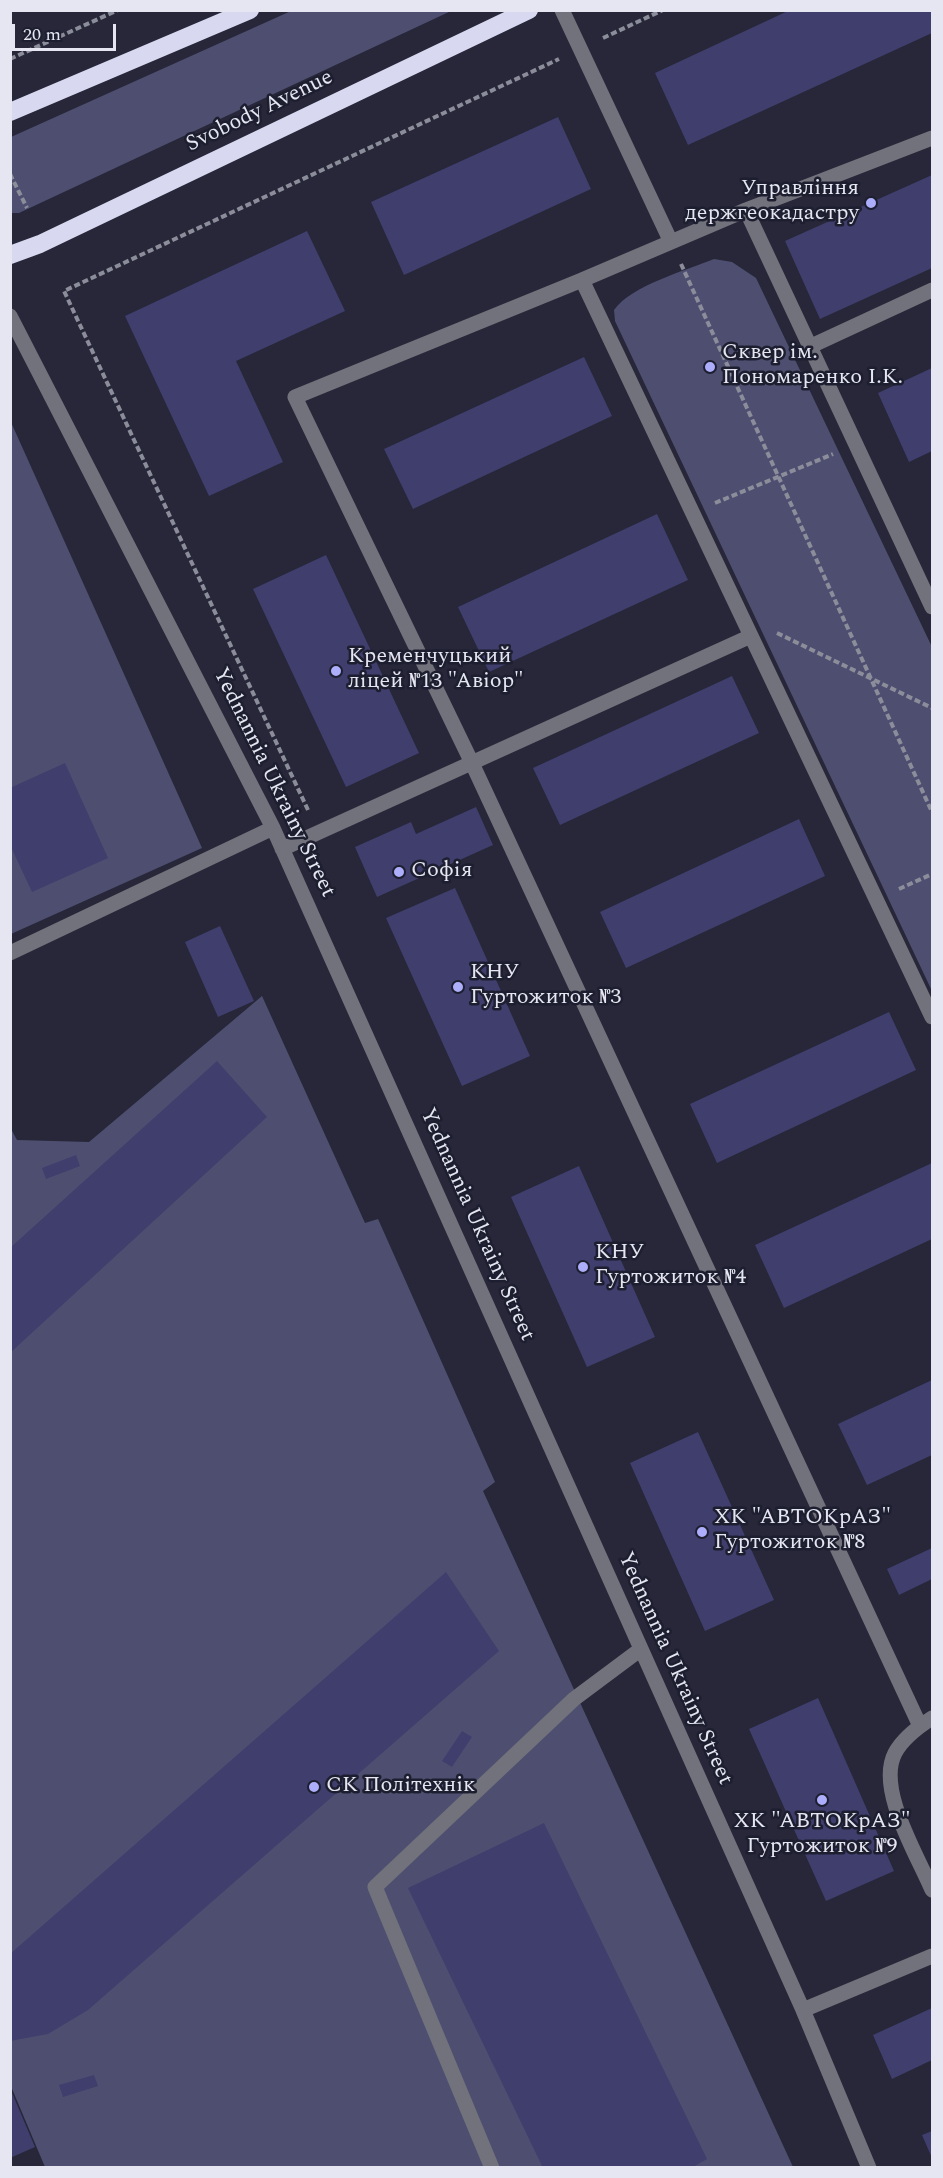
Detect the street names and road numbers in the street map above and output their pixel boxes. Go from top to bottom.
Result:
street label: Svobody Avenue [182,65,338,159]
street label: Yednannia Ukrainy Street [206,664,340,902]
street label: Yednannia Ukrainy Street [413,1104,539,1346]
street label: Yednannia Ukrainy Street [611,1548,737,1790]

